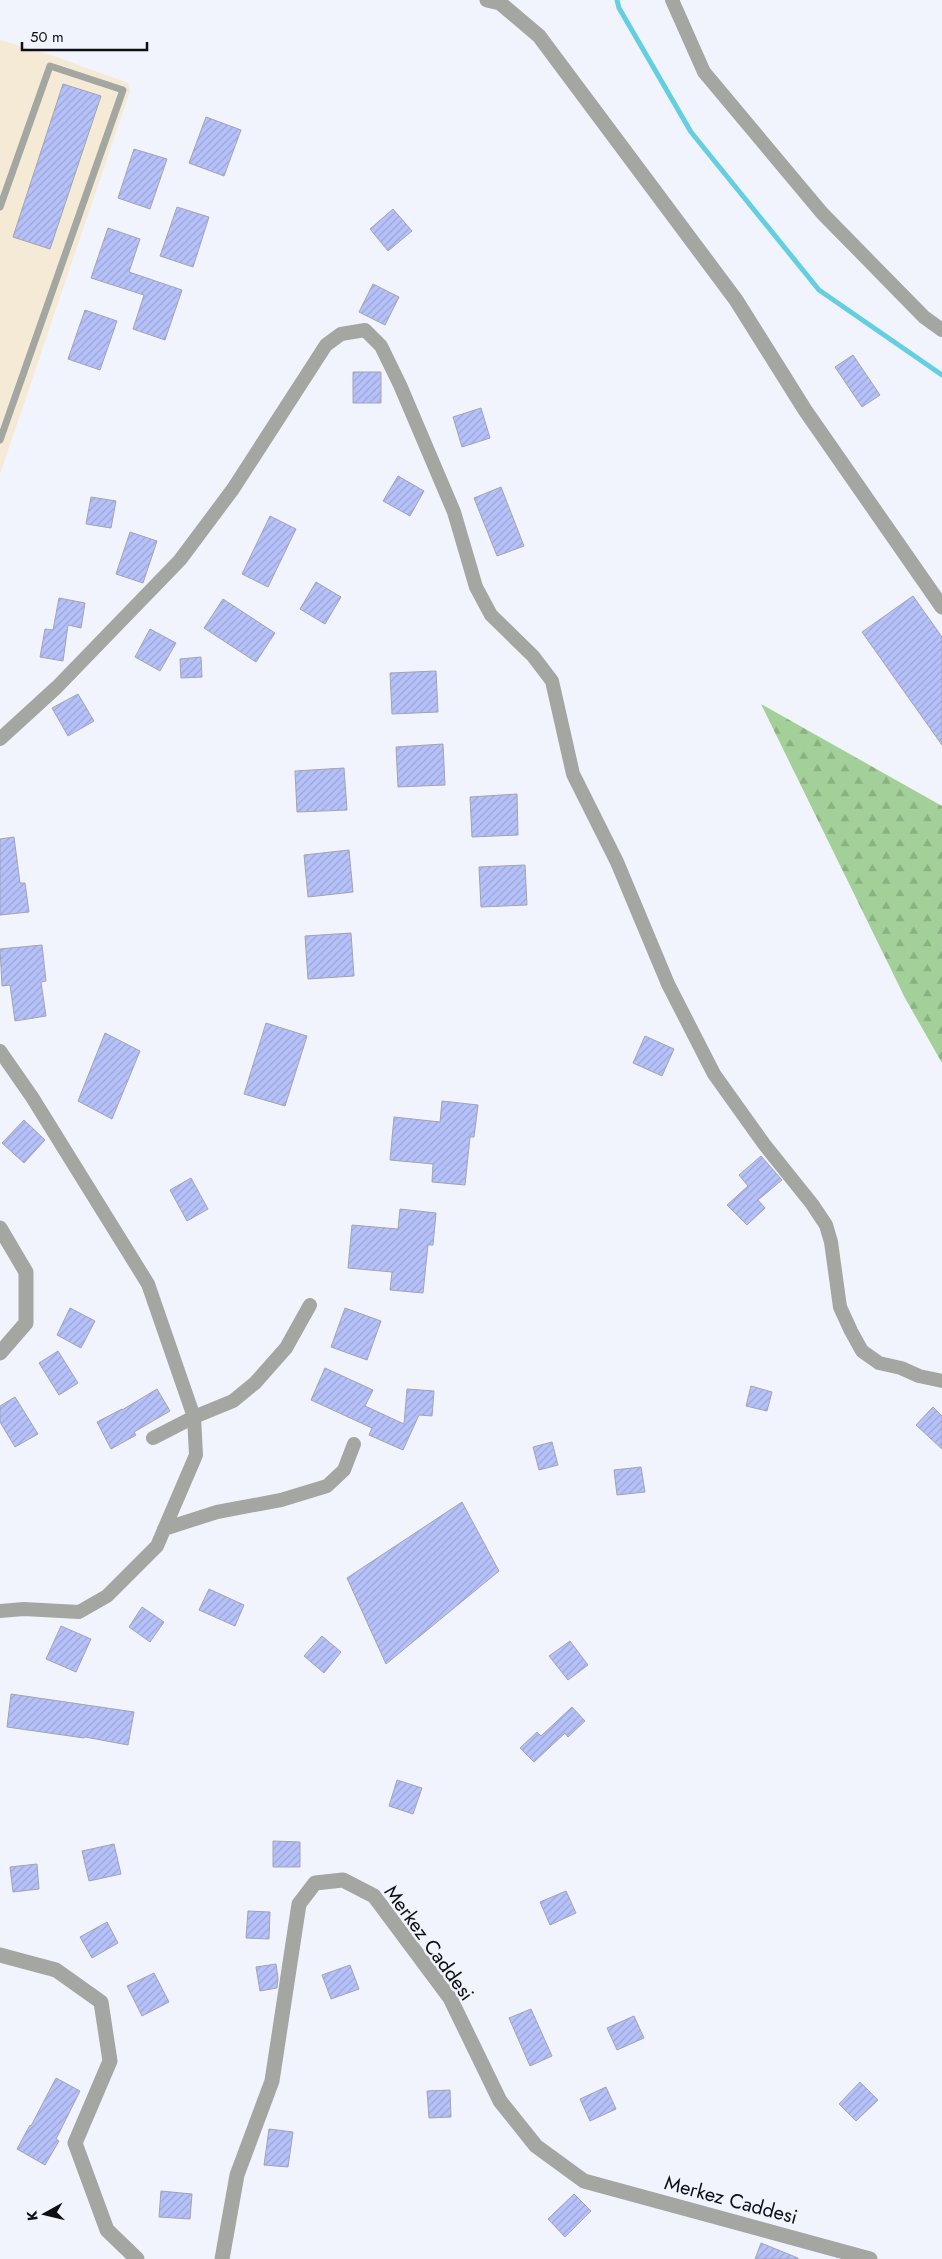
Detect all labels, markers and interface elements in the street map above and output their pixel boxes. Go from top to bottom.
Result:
scale bar [22,20,148,52]
text: 50 m [30,26,64,48]
street label: Merkez Caddesi [377,1879,481,2007]
street label: Merkez Caddesi [661,2168,801,2232]
north arrow [20,2189,70,2239]
text: K [22,2209,43,2222]

